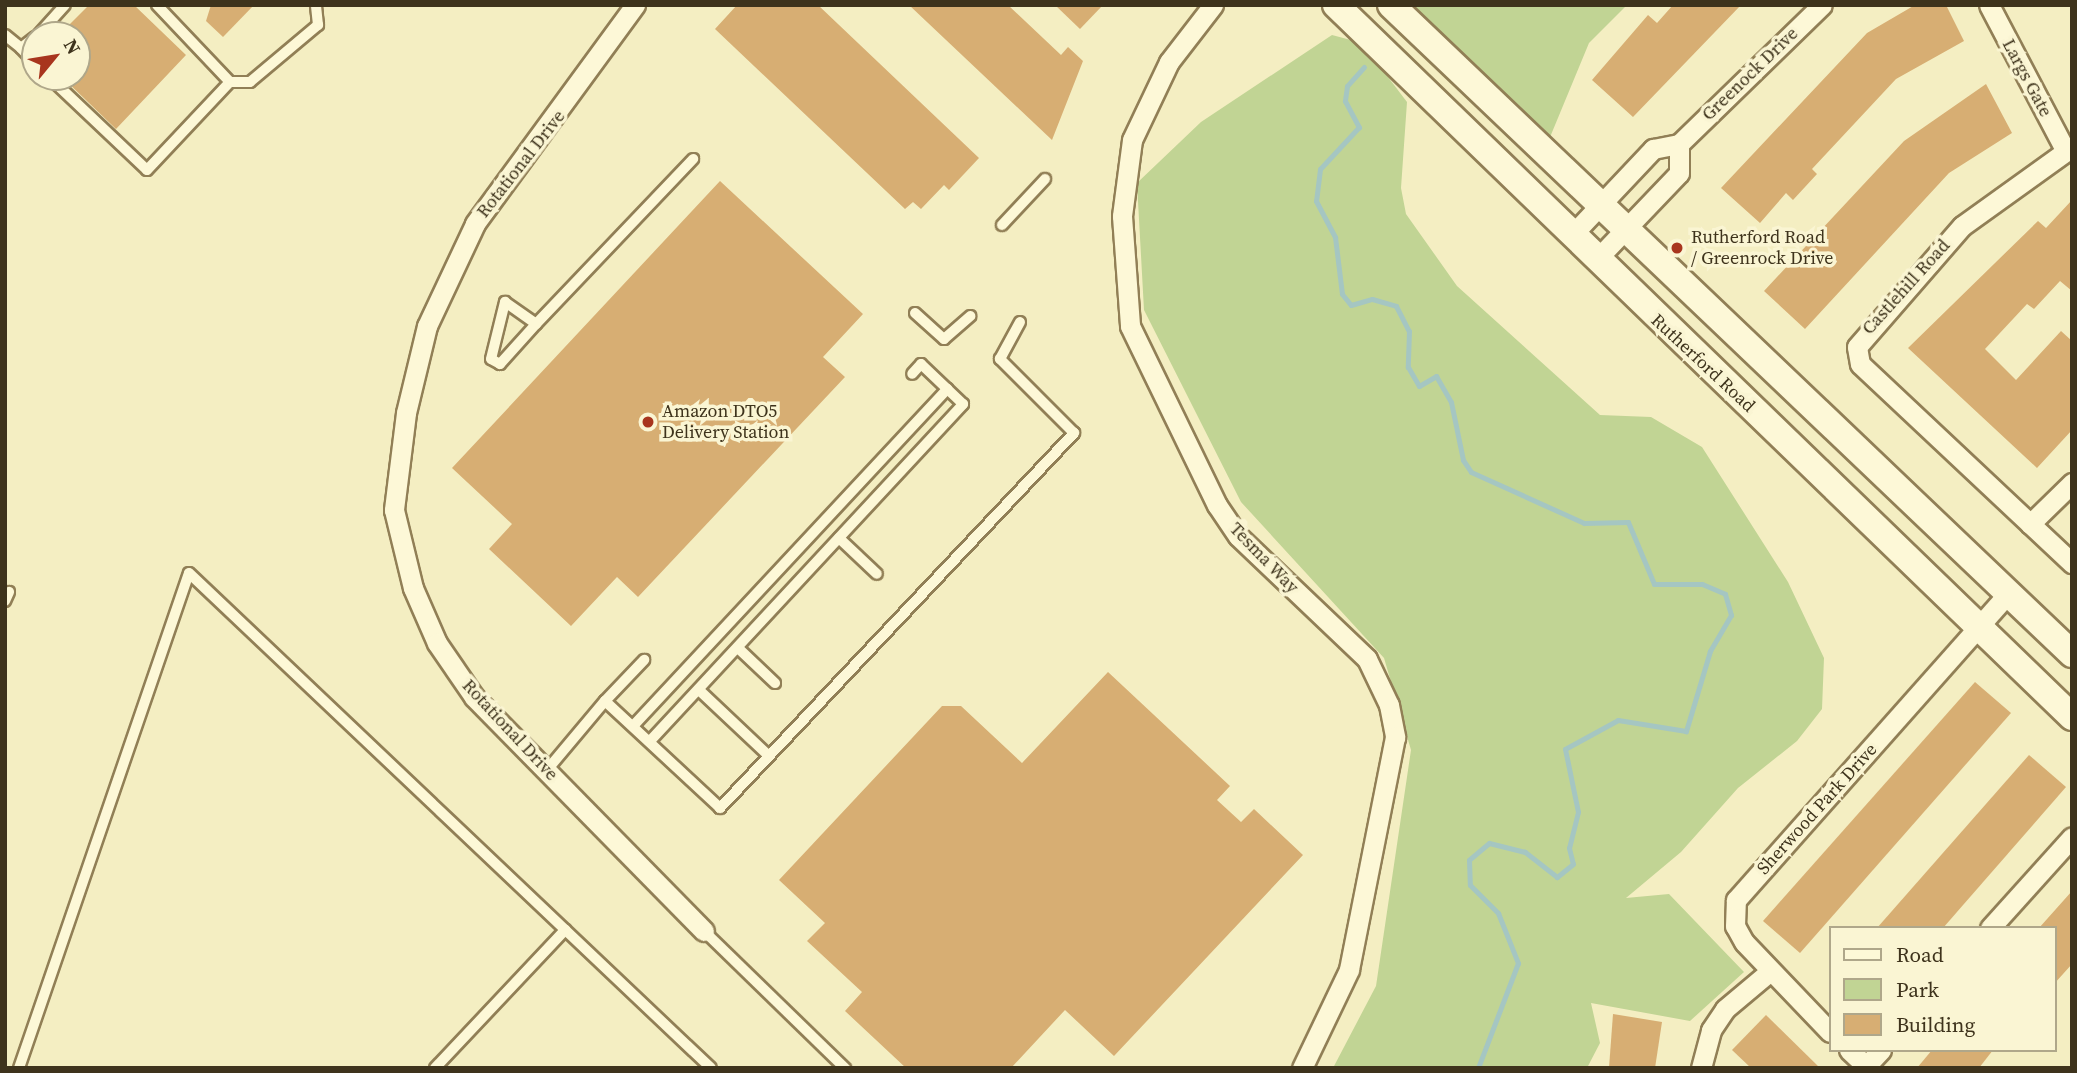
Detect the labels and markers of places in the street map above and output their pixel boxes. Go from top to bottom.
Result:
place label: Rutherford Road / Greenrock Drive [1691,227,1833,270]
marker: Rutherford Road / Greenrock Drive [1669,240,1685,256]
place label: Amazon DTO5 Delivery Station [662,401,789,444]
marker: Amazon DTO5 Delivery Station [640,414,656,430]

